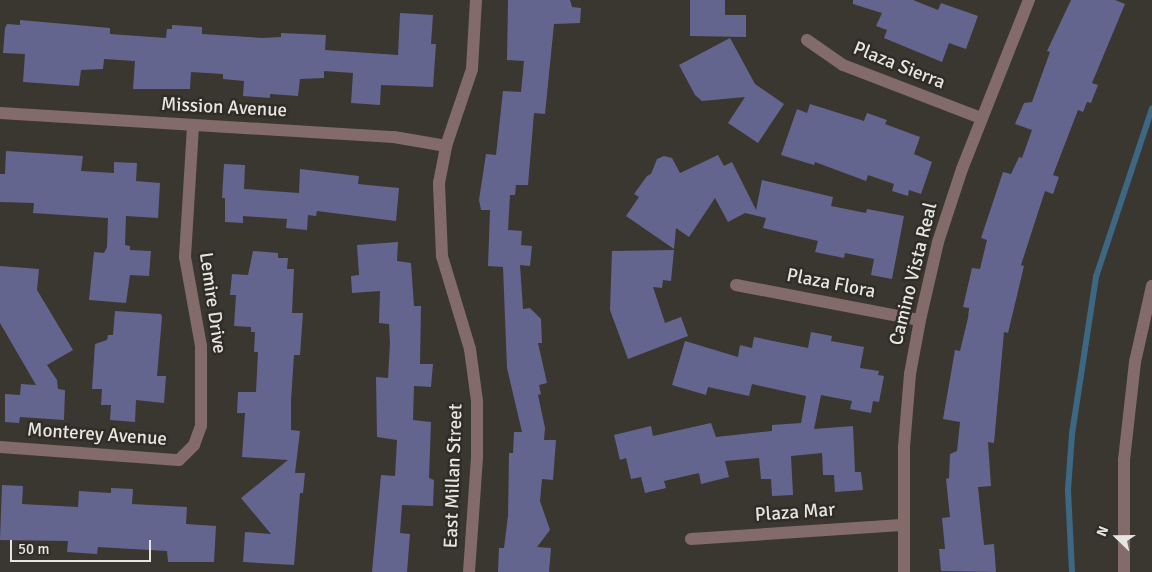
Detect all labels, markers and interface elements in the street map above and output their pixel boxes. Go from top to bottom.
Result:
street label: Plaza Sierra [850,37,948,95]
street label: Mission Avenue [160,93,288,123]
street label: Camino Vista Real [885,200,943,348]
street label: Lemire Drive [194,251,230,355]
street label: Plaza Flora [785,264,877,304]
street label: East Millan Street [440,403,468,549]
street label: Monterey Avenue [26,419,168,451]
street label: Plaza Mar [754,499,836,527]
north arrow [1092,512,1142,562]
text: N [1093,523,1112,539]
scale bar [12,530,154,562]
text: 50 m [18,540,49,558]

